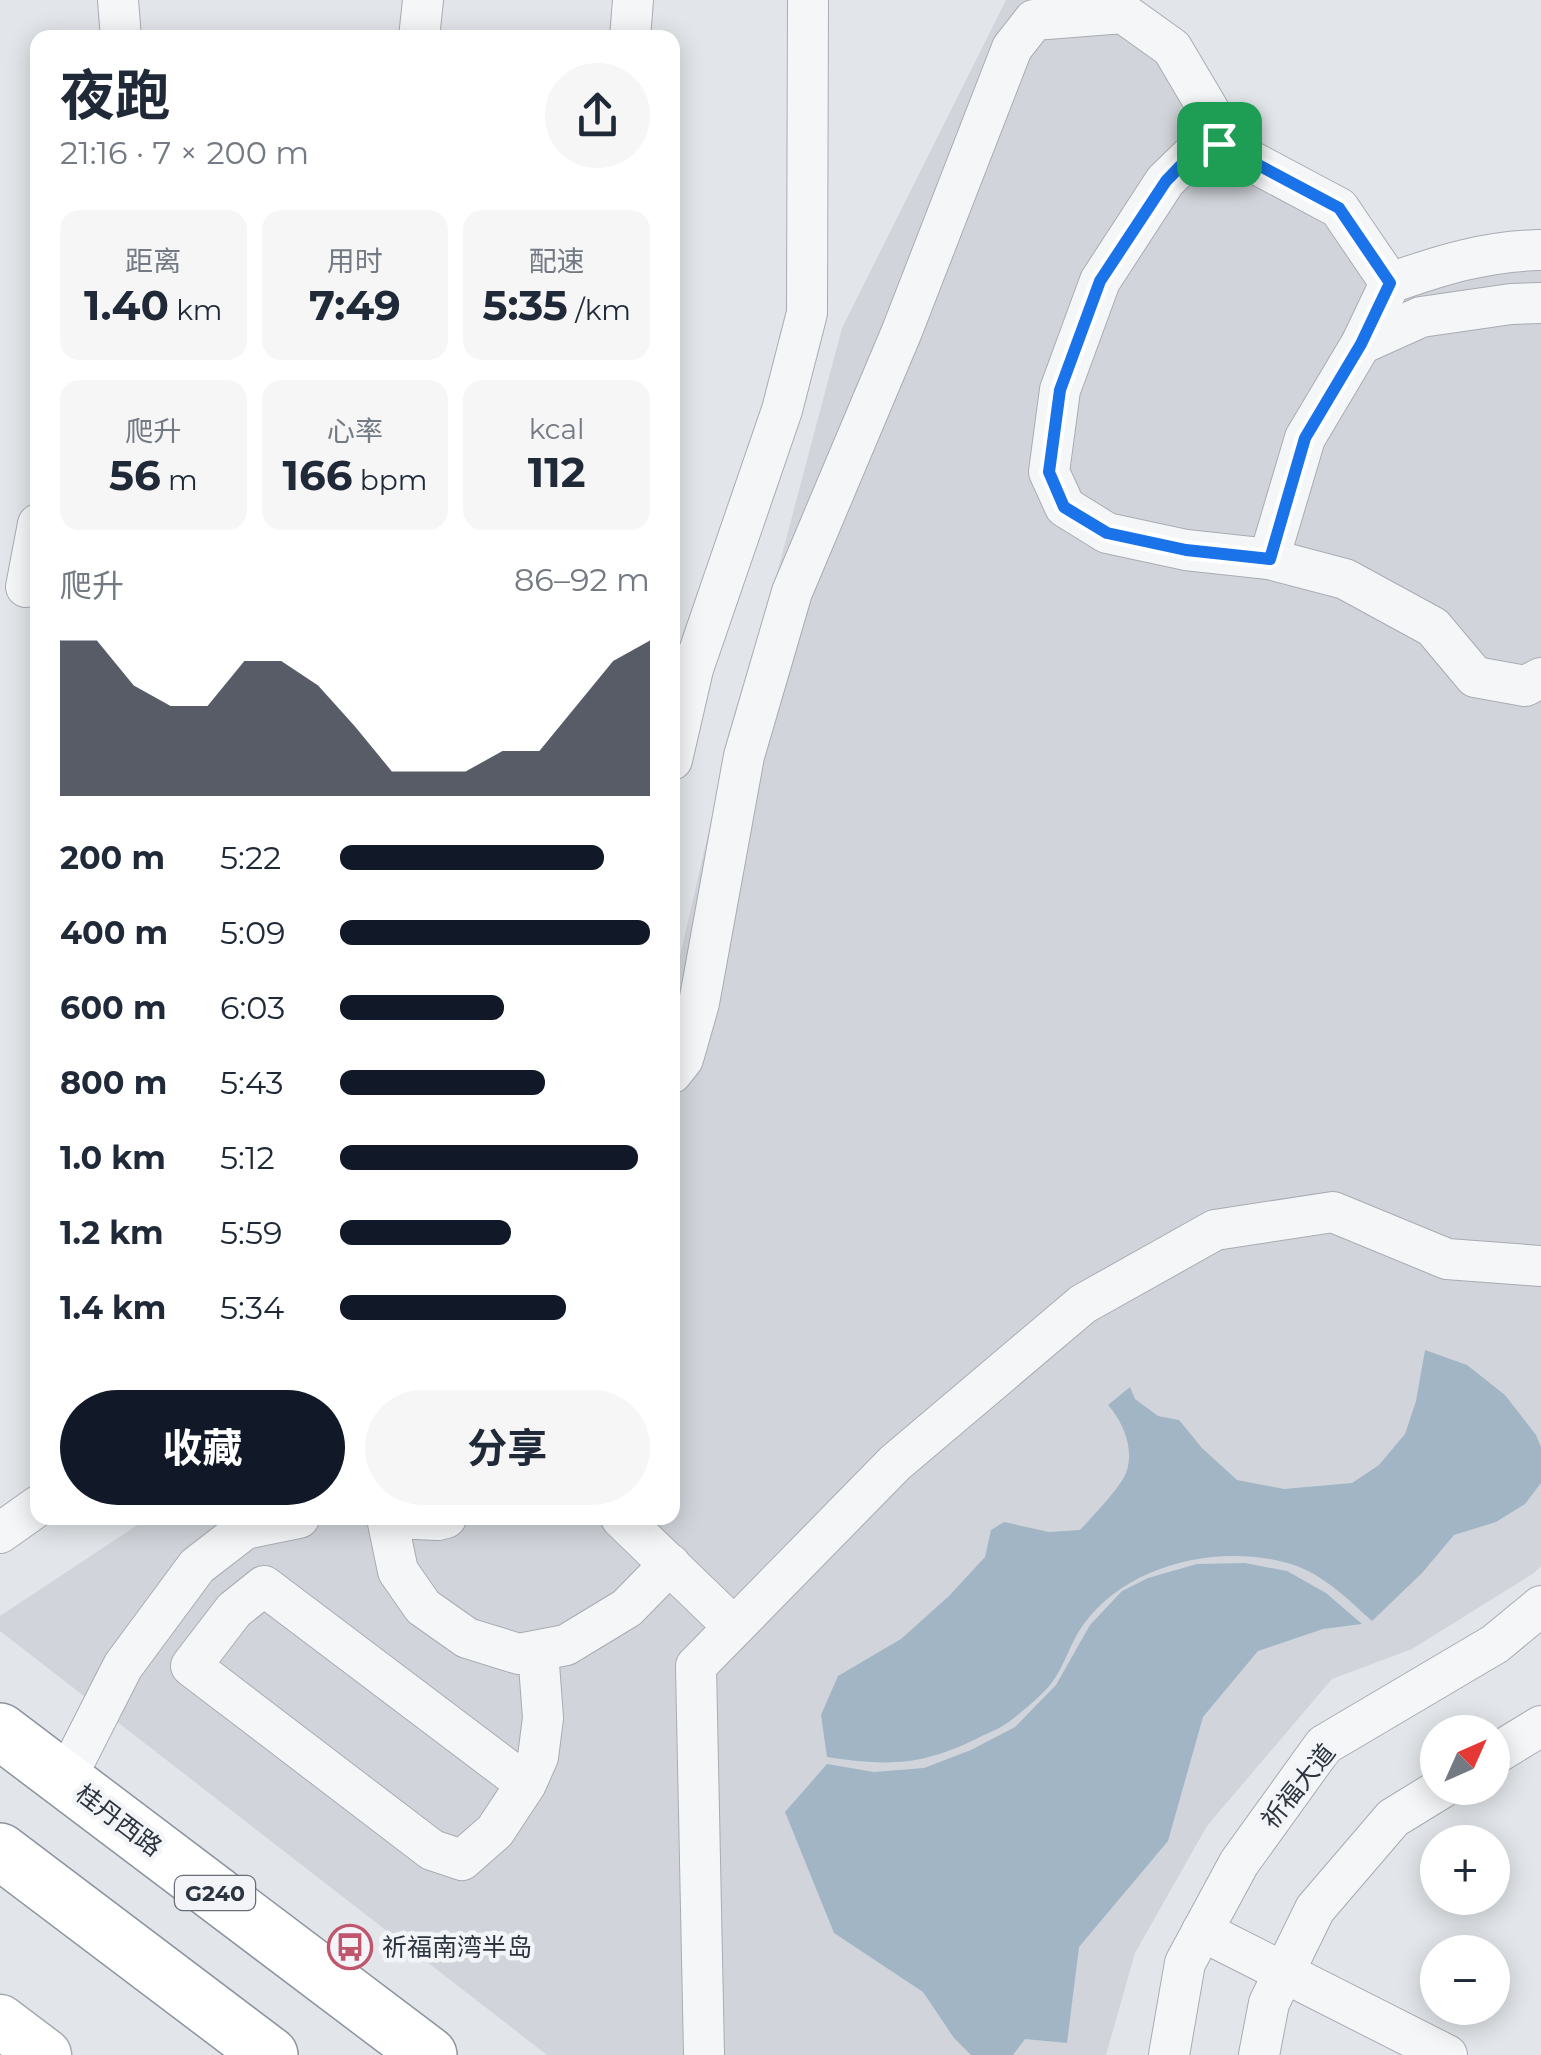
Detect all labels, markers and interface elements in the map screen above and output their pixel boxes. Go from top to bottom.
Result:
text: 夜跑 [60,62,170,129]
button: share [545,63,650,168]
pin [1177,102,1262,187]
icon: arrive [1192,117,1247,172]
text: 21:16 · 7 × 200 m [60,133,309,172]
text: 距离 [125,244,181,278]
text: 用时 [327,244,383,278]
text: 配速 [529,244,585,278]
text: 1.40 [84,279,169,331]
text: 7:49 [309,279,401,331]
text: 5:35 [482,279,568,331]
text: km [169,293,223,327]
text: /km [568,293,631,327]
text: kcal [529,412,585,446]
text: 爬升 [125,414,181,448]
text: 心率 [327,414,383,448]
text: 112 [528,446,586,498]
text: 56 [109,449,161,501]
text: 166 [282,449,352,501]
text: m [161,463,198,497]
text: bpm [352,463,427,497]
text: 86–92 m [514,560,650,599]
text: 爬升 [60,566,124,605]
text: 200 m [60,838,165,877]
text: 5:22 [220,838,281,877]
text: 400 m [60,913,168,952]
text: 5:09 [220,913,286,952]
text: 600 m [60,988,166,1027]
text: 6:03 [220,988,285,1027]
text: 800 m [60,1063,167,1102]
text: 5:43 [220,1063,284,1102]
text: 1.0 km [60,1138,166,1177]
text: 5:12 [220,1138,275,1177]
text: 1.2 km [60,1213,164,1252]
text: 5:59 [220,1213,283,1252]
text: 1.4 km [60,1288,166,1327]
text: 5:34 [220,1288,284,1327]
button: 收藏 [60,1390,345,1505]
button: 分享 [365,1390,650,1505]
north arrow [1420,1715,1510,1805]
map controls [1420,1715,1510,2025]
street label: 祈福大道 [1255,1738,1341,1834]
street label: 桂丹西路 [70,1778,168,1862]
button: + [1420,1825,1510,1915]
road number: G240 [175,1876,255,1910]
bus stop icon: 祈福南湾半岛 [327,1924,373,1970]
place label: 祈福南湾半岛 [382,1932,532,1962]
button: − [1420,1935,1510,2025]

